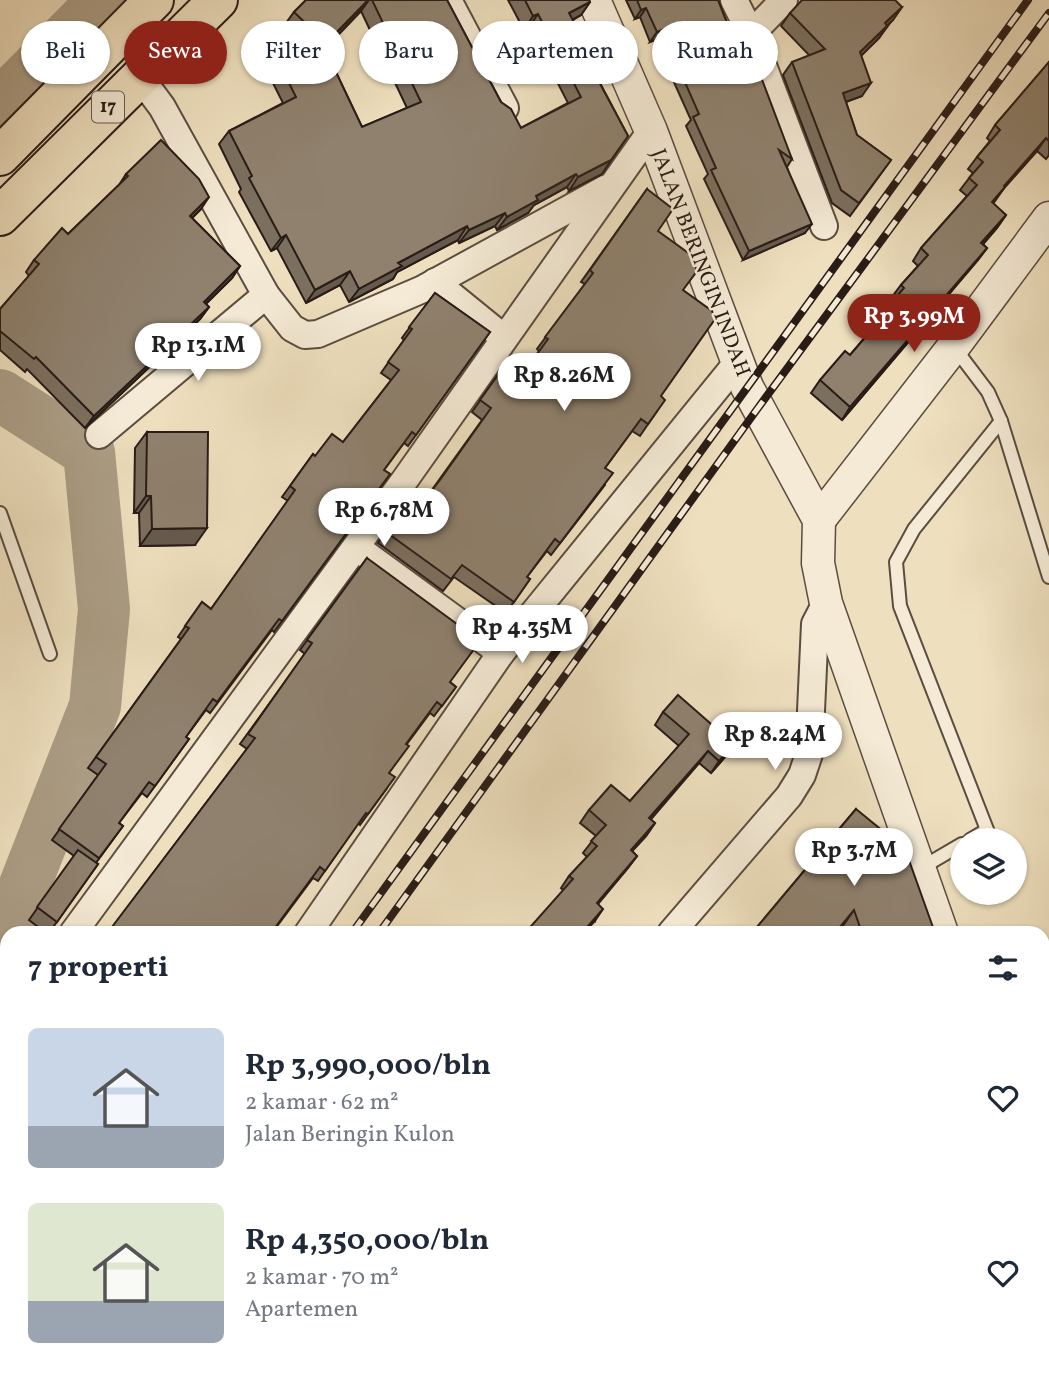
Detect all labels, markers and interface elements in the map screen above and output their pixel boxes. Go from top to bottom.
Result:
chip: Beli [21,21,110,84]
chip: Sewa [124,21,227,84]
chip: Filter [241,21,345,84]
chip: Baru [359,21,458,84]
chip: Apartemen [472,21,638,84]
chip: Rumah [652,21,778,84]
road number: 17 [92,92,124,122]
street label: JALAN BERINGIN INDAH [643,145,757,381]
pin: Rp 3.99M [842,294,986,354]
text: Rp 3.99M [863,301,965,333]
pin: Rp 13.1M [126,324,270,383]
text: Rp 13.1M [151,330,245,362]
pin: Rp 8.26M [492,354,636,413]
text: Rp 8.26M [514,360,614,392]
pin: Rp 6.78M [312,489,456,548]
text: Rp 6.78M [334,495,434,527]
pin: Rp 4.35M [450,606,594,665]
text: Rp 4.35M [472,612,572,644]
pin: Rp 8.24M [703,712,847,772]
text: Rp 8.24M [724,719,826,751]
pin: Rp 3.7M [789,828,919,888]
map controls [950,828,1027,905]
button: layers [950,828,1027,905]
text: Rp 3.7M [811,835,897,867]
text: 7 properti [28,947,169,989]
icon: filters [984,949,1022,987]
text: Rp 3,990,000/bln [245,1045,491,1087]
icon: home [84,1056,168,1140]
icon: heart [984,1079,1022,1117]
text: 2 kamar · 62 m² [245,1087,399,1119]
text: Jalan Beringin Kulon [245,1119,455,1151]
text: Rp 4,350,000/bln [245,1220,489,1262]
icon: home [84,1231,168,1315]
icon: heart [984,1254,1022,1292]
text: 2 kamar · 70 m² [245,1262,399,1294]
text: Apartemen [245,1294,358,1326]

